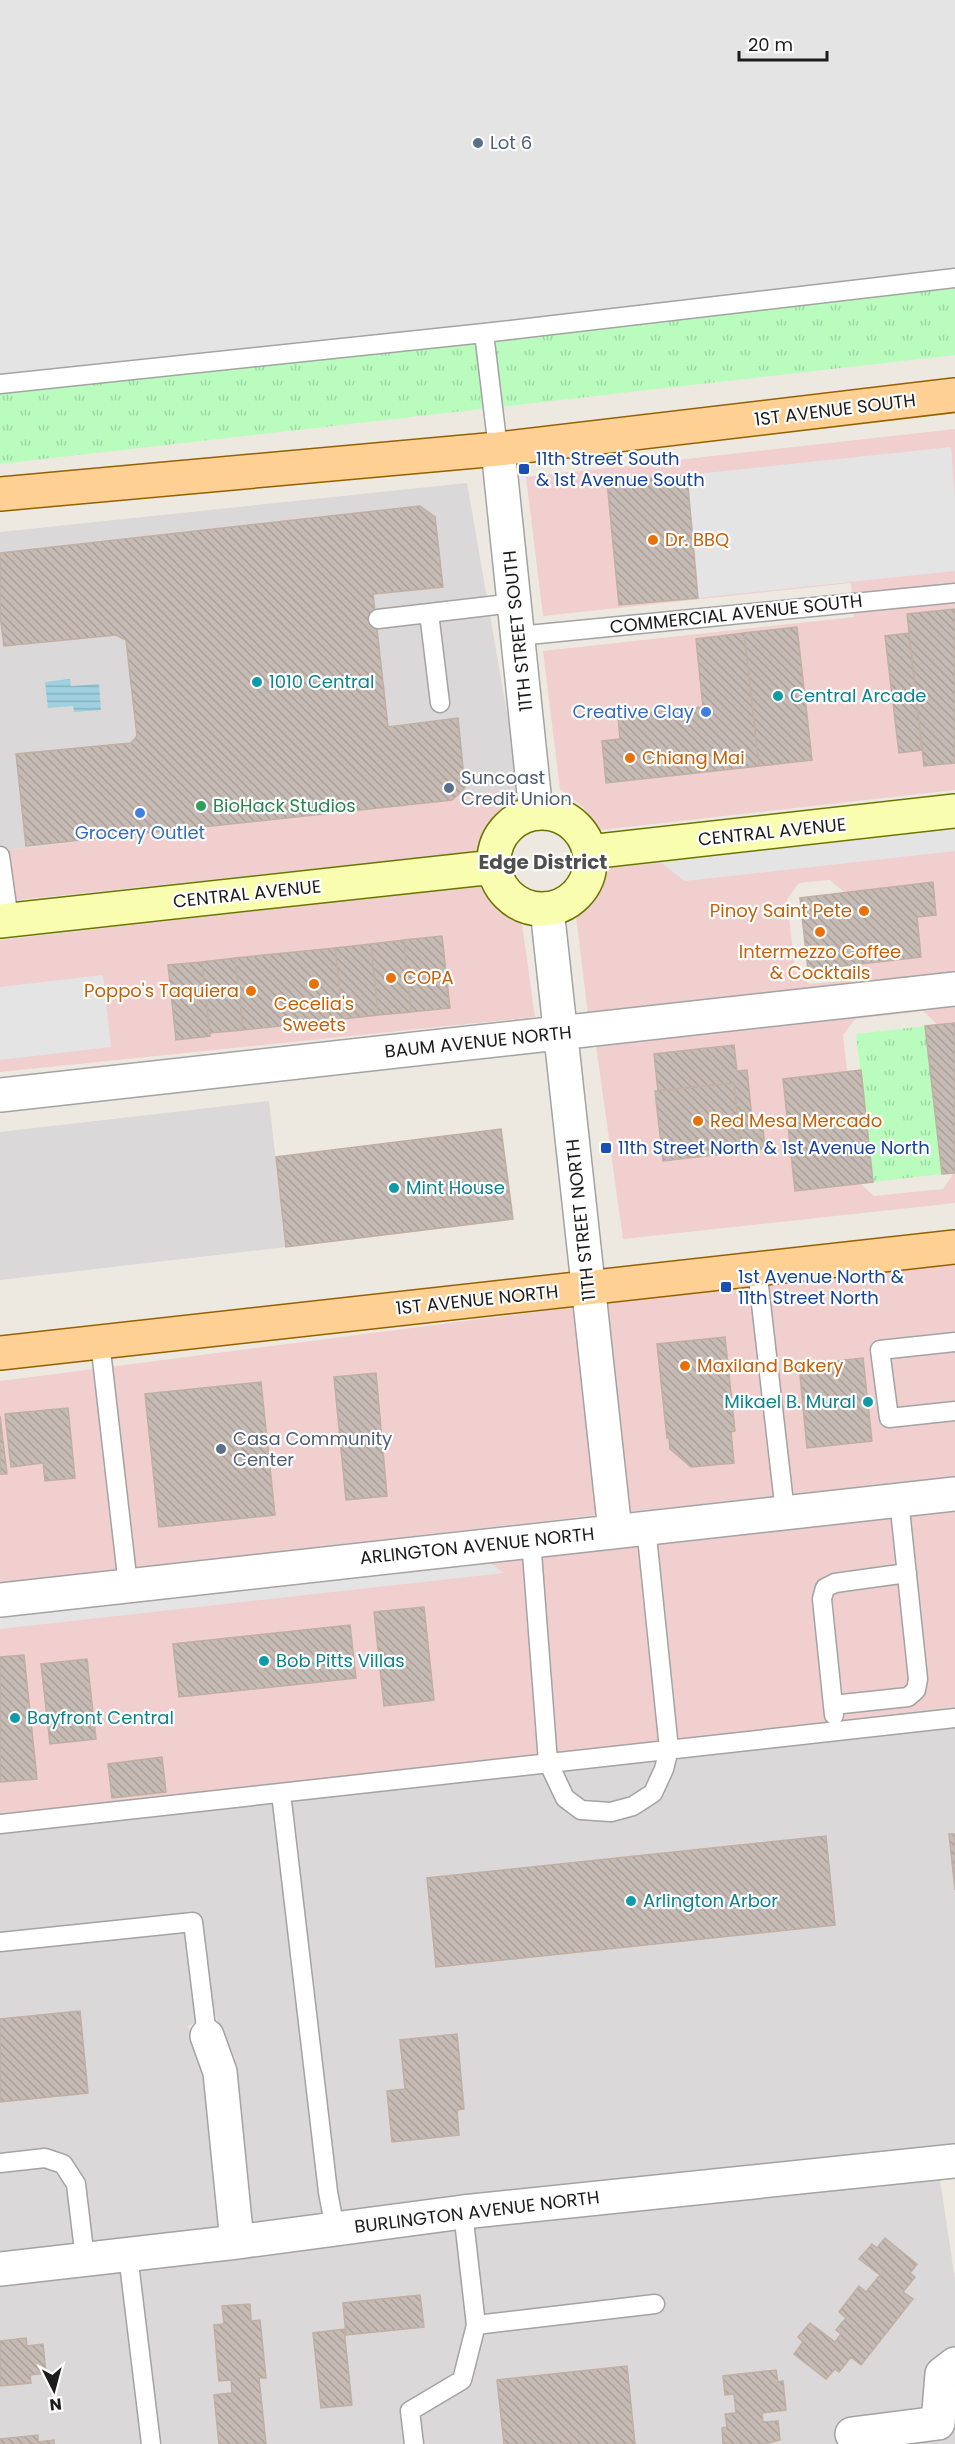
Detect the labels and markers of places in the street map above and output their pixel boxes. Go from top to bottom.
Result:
place label: Lot 6 [490,130,532,155]
marker: Lot 6 [471,136,485,150]
place label: 11th Street South & 1st Avenue South [536,446,705,492]
marker: 11th Street South & 1st Avenue South [517,462,531,476]
place label: Dr. BBQ [665,527,729,552]
marker: Dr. BBQ [646,533,660,547]
place label: 1010 Central [269,669,374,694]
marker: 1010 Central [250,675,264,689]
place label: Central Arcade [790,683,927,708]
marker: Central Arcade [771,689,785,703]
place label: Creative Clay [572,699,694,724]
marker: Creative Clay [699,705,713,719]
place label: Chiang Mai [642,745,745,770]
marker: Chiang Mai [623,751,637,765]
place label: Suncoast Credit Union [461,765,572,811]
marker: Suncoast Credit Union [442,781,456,795]
place label: BioHack Studios [213,793,356,818]
marker: BioHack Studios [194,799,208,813]
marker: Grocery Outlet [133,806,147,820]
place label: Grocery Outlet [75,820,205,845]
place label: Pinoy Saint Pete [710,898,852,923]
marker: Pinoy Saint Pete [857,904,871,918]
marker: Intermezzo Coffee & Cocktails [813,925,827,939]
place label: Intermezzo Coffee & Cocktails [739,939,901,985]
place label: COPA [403,965,454,990]
marker: COPA [384,971,398,985]
marker: Cecelia's Sweets [307,977,321,991]
place label: Poppo's Taquiera [84,978,239,1003]
marker: Poppo's Taquiera [244,984,258,998]
place label: Cecelia's Sweets [274,991,354,1037]
place label: Red Mesa Mercado [710,1108,882,1133]
marker: Red Mesa Mercado [691,1114,705,1128]
place label: 11th Street North & 1st Avenue North [618,1135,930,1160]
marker: 11th Street North & 1st Avenue North [599,1141,613,1155]
place label: Mint House [406,1175,505,1200]
marker: Mint House [387,1181,401,1195]
place label: 1st Avenue North & 11th Street North [738,1264,905,1310]
marker: 1st Avenue North & 11th Street North [719,1280,733,1294]
place label: Maxiland Bakery [697,1353,843,1378]
marker: Maxiland Bakery [678,1359,692,1373]
place label: Mikael B. Mural [724,1389,856,1414]
marker: Mikael B. Mural [861,1395,875,1409]
place label: Casa Community Center [233,1426,392,1472]
marker: Casa Community Center [214,1442,228,1456]
place label: Bob Pitts Villas [276,1648,405,1673]
marker: Bob Pitts Villas [257,1654,271,1668]
place label: Bayfront Central [27,1705,174,1730]
marker: Bayfront Central [8,1711,22,1725]
place label: Arlington Arbor [643,1888,778,1913]
marker: Arlington Arbor [624,1894,638,1908]

